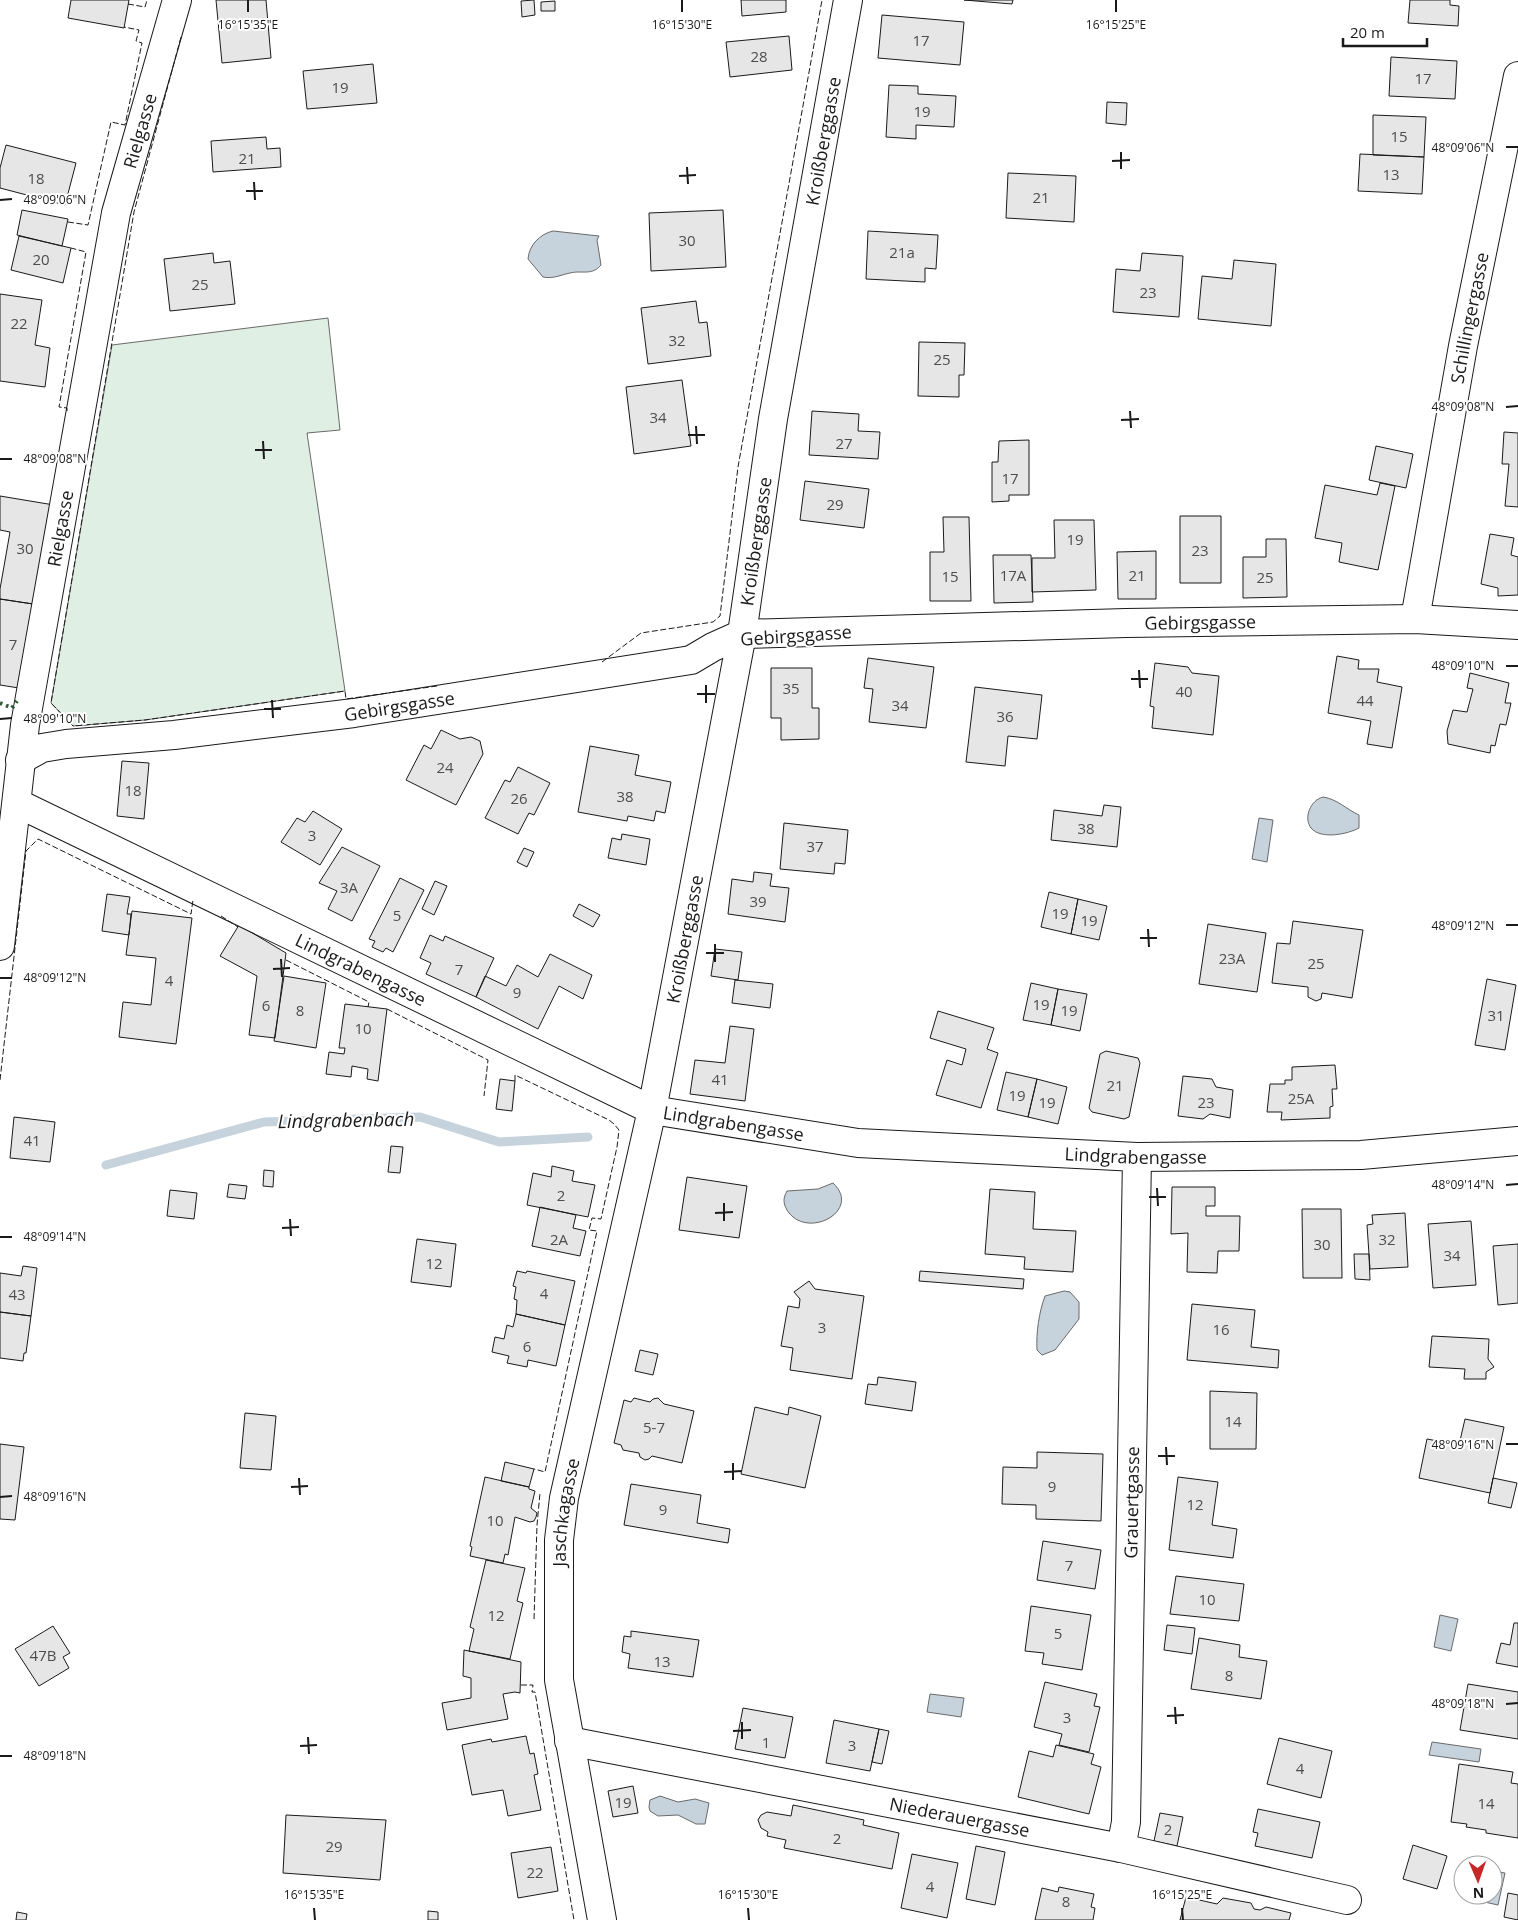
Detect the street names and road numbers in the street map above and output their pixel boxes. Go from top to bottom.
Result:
street label: Kroißberggasse [799,75,846,207]
street label: Rielgasse [117,90,162,171]
street label: Schillingergasse [1445,250,1494,385]
street label: Kroißberggasse [734,475,777,608]
street label: Rielgasse [41,488,79,569]
street label: Gebirgsgasse [1144,609,1256,635]
street label: Gebirgsgasse [740,619,852,651]
street label: Gebirgsgasse [343,685,456,726]
street label: Kroißberggasse [660,873,708,1005]
street label: Lindgrabengasse [292,927,430,1011]
street label: Lindgrabengasse [661,1100,806,1146]
street label: Lindgrabengasse [1064,1141,1207,1169]
street label: Grauertgasse [1118,1446,1144,1559]
street label: Jaschkagasse [547,1456,585,1569]
street label: Niederauergasse [888,1791,1032,1842]

